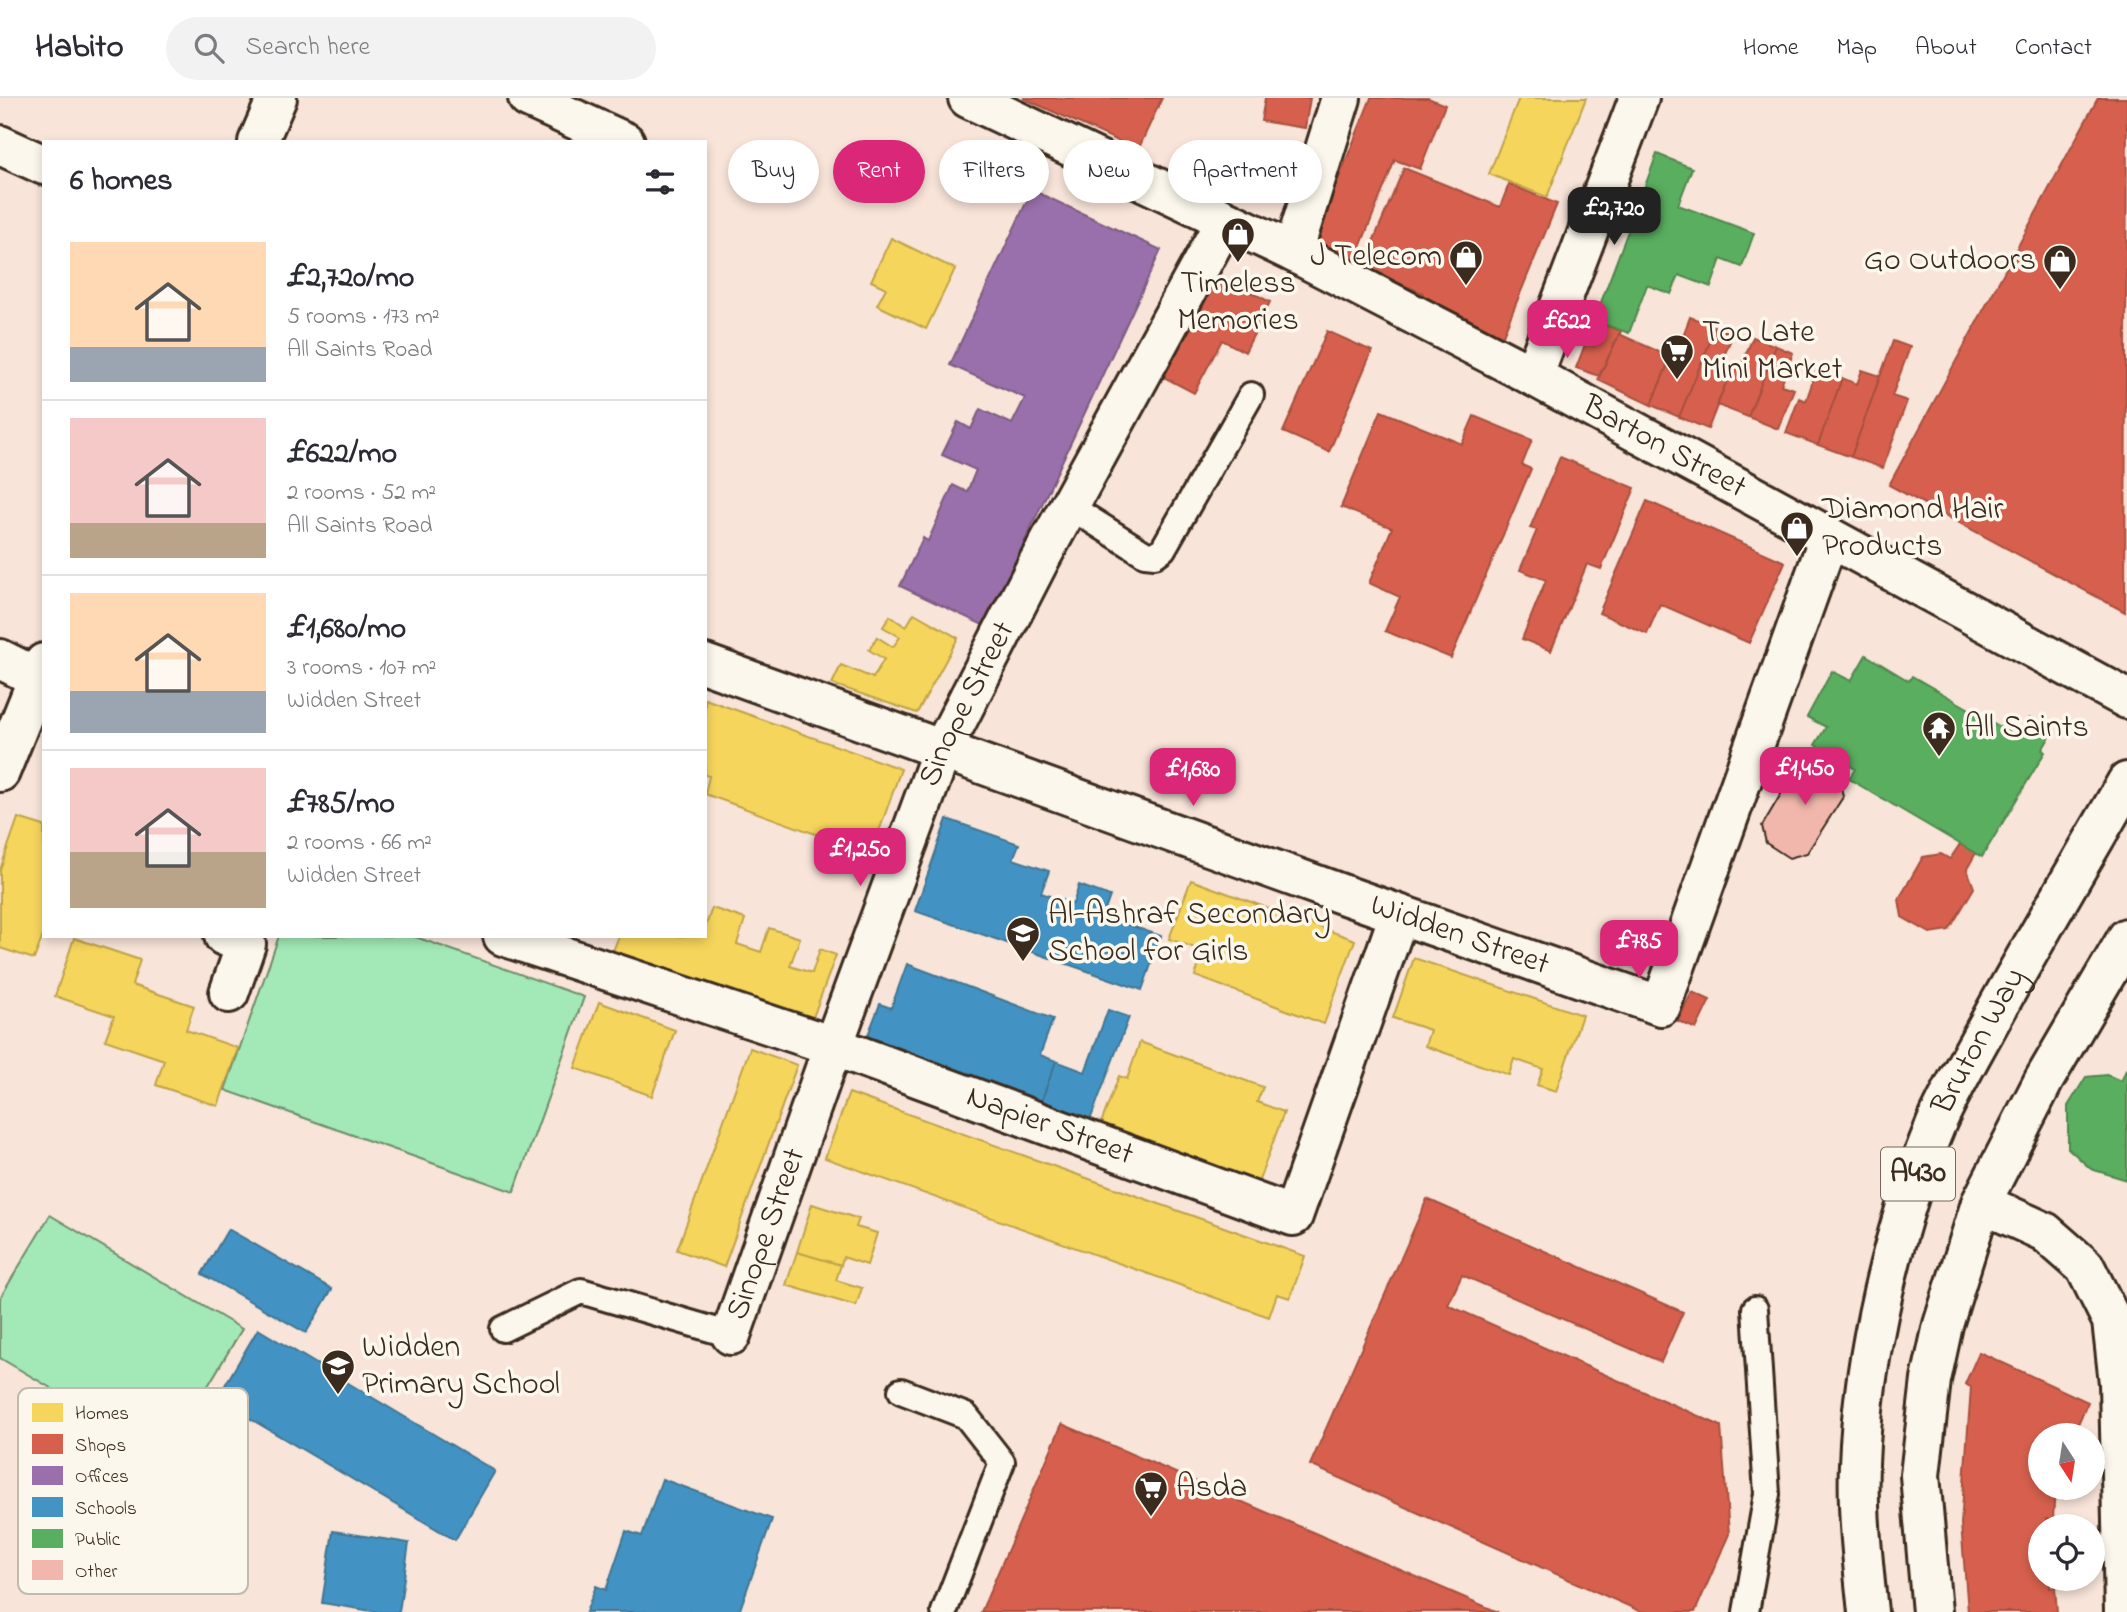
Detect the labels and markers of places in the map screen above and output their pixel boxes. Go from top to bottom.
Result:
pin: £2,720 [1557,188,1671,247]
shop icon: Timeless Memories [1219,215,1257,264]
place label: J Telecom [1310,234,1442,281]
shop icon: J Telecom [1447,238,1485,287]
place label: Go Outdoors [1864,238,2036,285]
shop icon: Go Outdoors [2041,242,2079,291]
place label: Timeless Memories [1177,261,1299,345]
pin: £622 [1526,300,1608,360]
place label: Too Late Mini Market [1702,310,1843,394]
supermarket icon: Too Late Mini Market [1658,332,1696,381]
place label: Diamond Hair Products [1821,487,2003,571]
shop icon: Diamond Hair Products [1778,509,1816,558]
place label: All Saints [1964,705,2089,752]
temple icon: All Saints [1920,709,1958,758]
pin: £1,680 [1136,748,1250,808]
pin: £1,450 [1748,748,1862,807]
pin: £1,250 [803,828,917,888]
place label: Al-Ashraf Secondary School for Girls [1048,892,1331,976]
school or university icon: Al-Ashraf Secondary School for Girls [1004,914,1042,963]
pin: £785 [1598,920,1680,980]
place label: Widden Primary School [362,1325,560,1409]
school or university icon: Widden Primary School [319,1347,357,1396]
place label: Asda [1176,1465,1247,1512]
supermarket icon: Asda [1132,1469,1170,1518]

